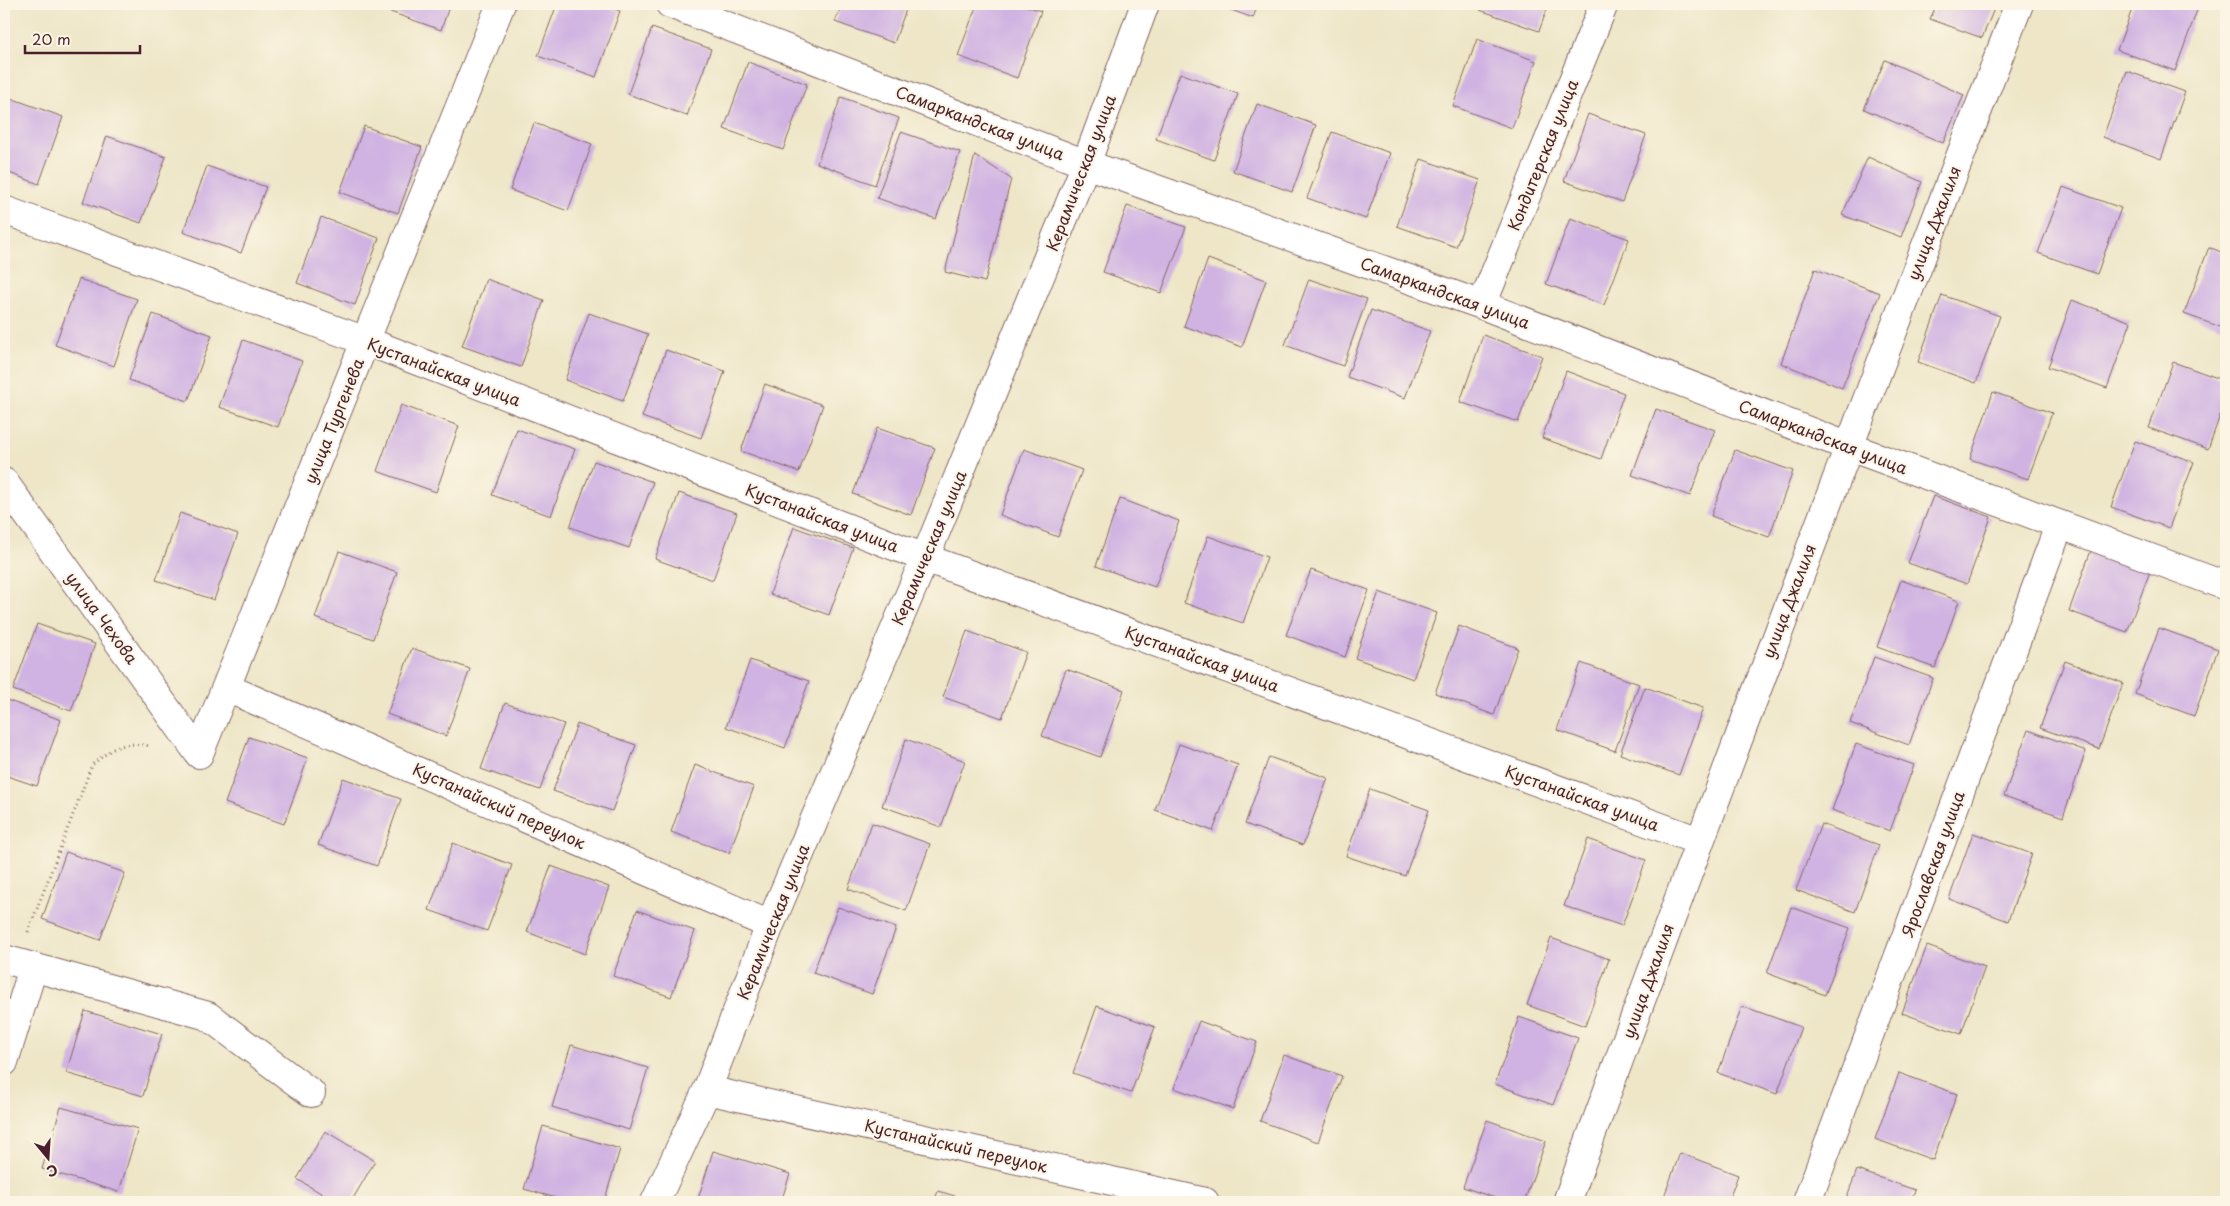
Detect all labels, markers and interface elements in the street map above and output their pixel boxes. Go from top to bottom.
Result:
scale bar [25,22,140,54]
text: 20 m [32,27,71,50]
street label: Кондитерская улица [1501,75,1583,234]
street label: Самаркандская улица [893,79,1068,165]
street label: Керамическая улица [1039,91,1121,255]
street label: улица Джалиля [1900,162,1966,283]
street label: Самаркандская улица [1357,250,1533,334]
street label: Кустанайская улица [364,331,524,411]
street label: улица Тургенева [297,354,369,487]
street label: Самаркандская улица [1736,393,1911,479]
street label: Керамическая улица [885,466,972,629]
street label: Кустанайская улица [742,477,902,557]
street label: улица Джалиля [1755,540,1821,661]
street label: улица Чехова [61,566,145,669]
street label: Кустанайская улица [1122,619,1283,697]
street label: Кустанайский переулок [409,756,590,854]
street label: Кустанайская улица [1502,758,1663,836]
street label: Ярославская улица [1894,787,1970,941]
street label: Керамическая улица [730,840,814,1003]
street label: улица Джалиля [1615,920,1679,1041]
street label: Кустанайский переулок [862,1112,1051,1178]
north arrow [22,1134,72,1184]
text: С [44,1159,60,1182]

